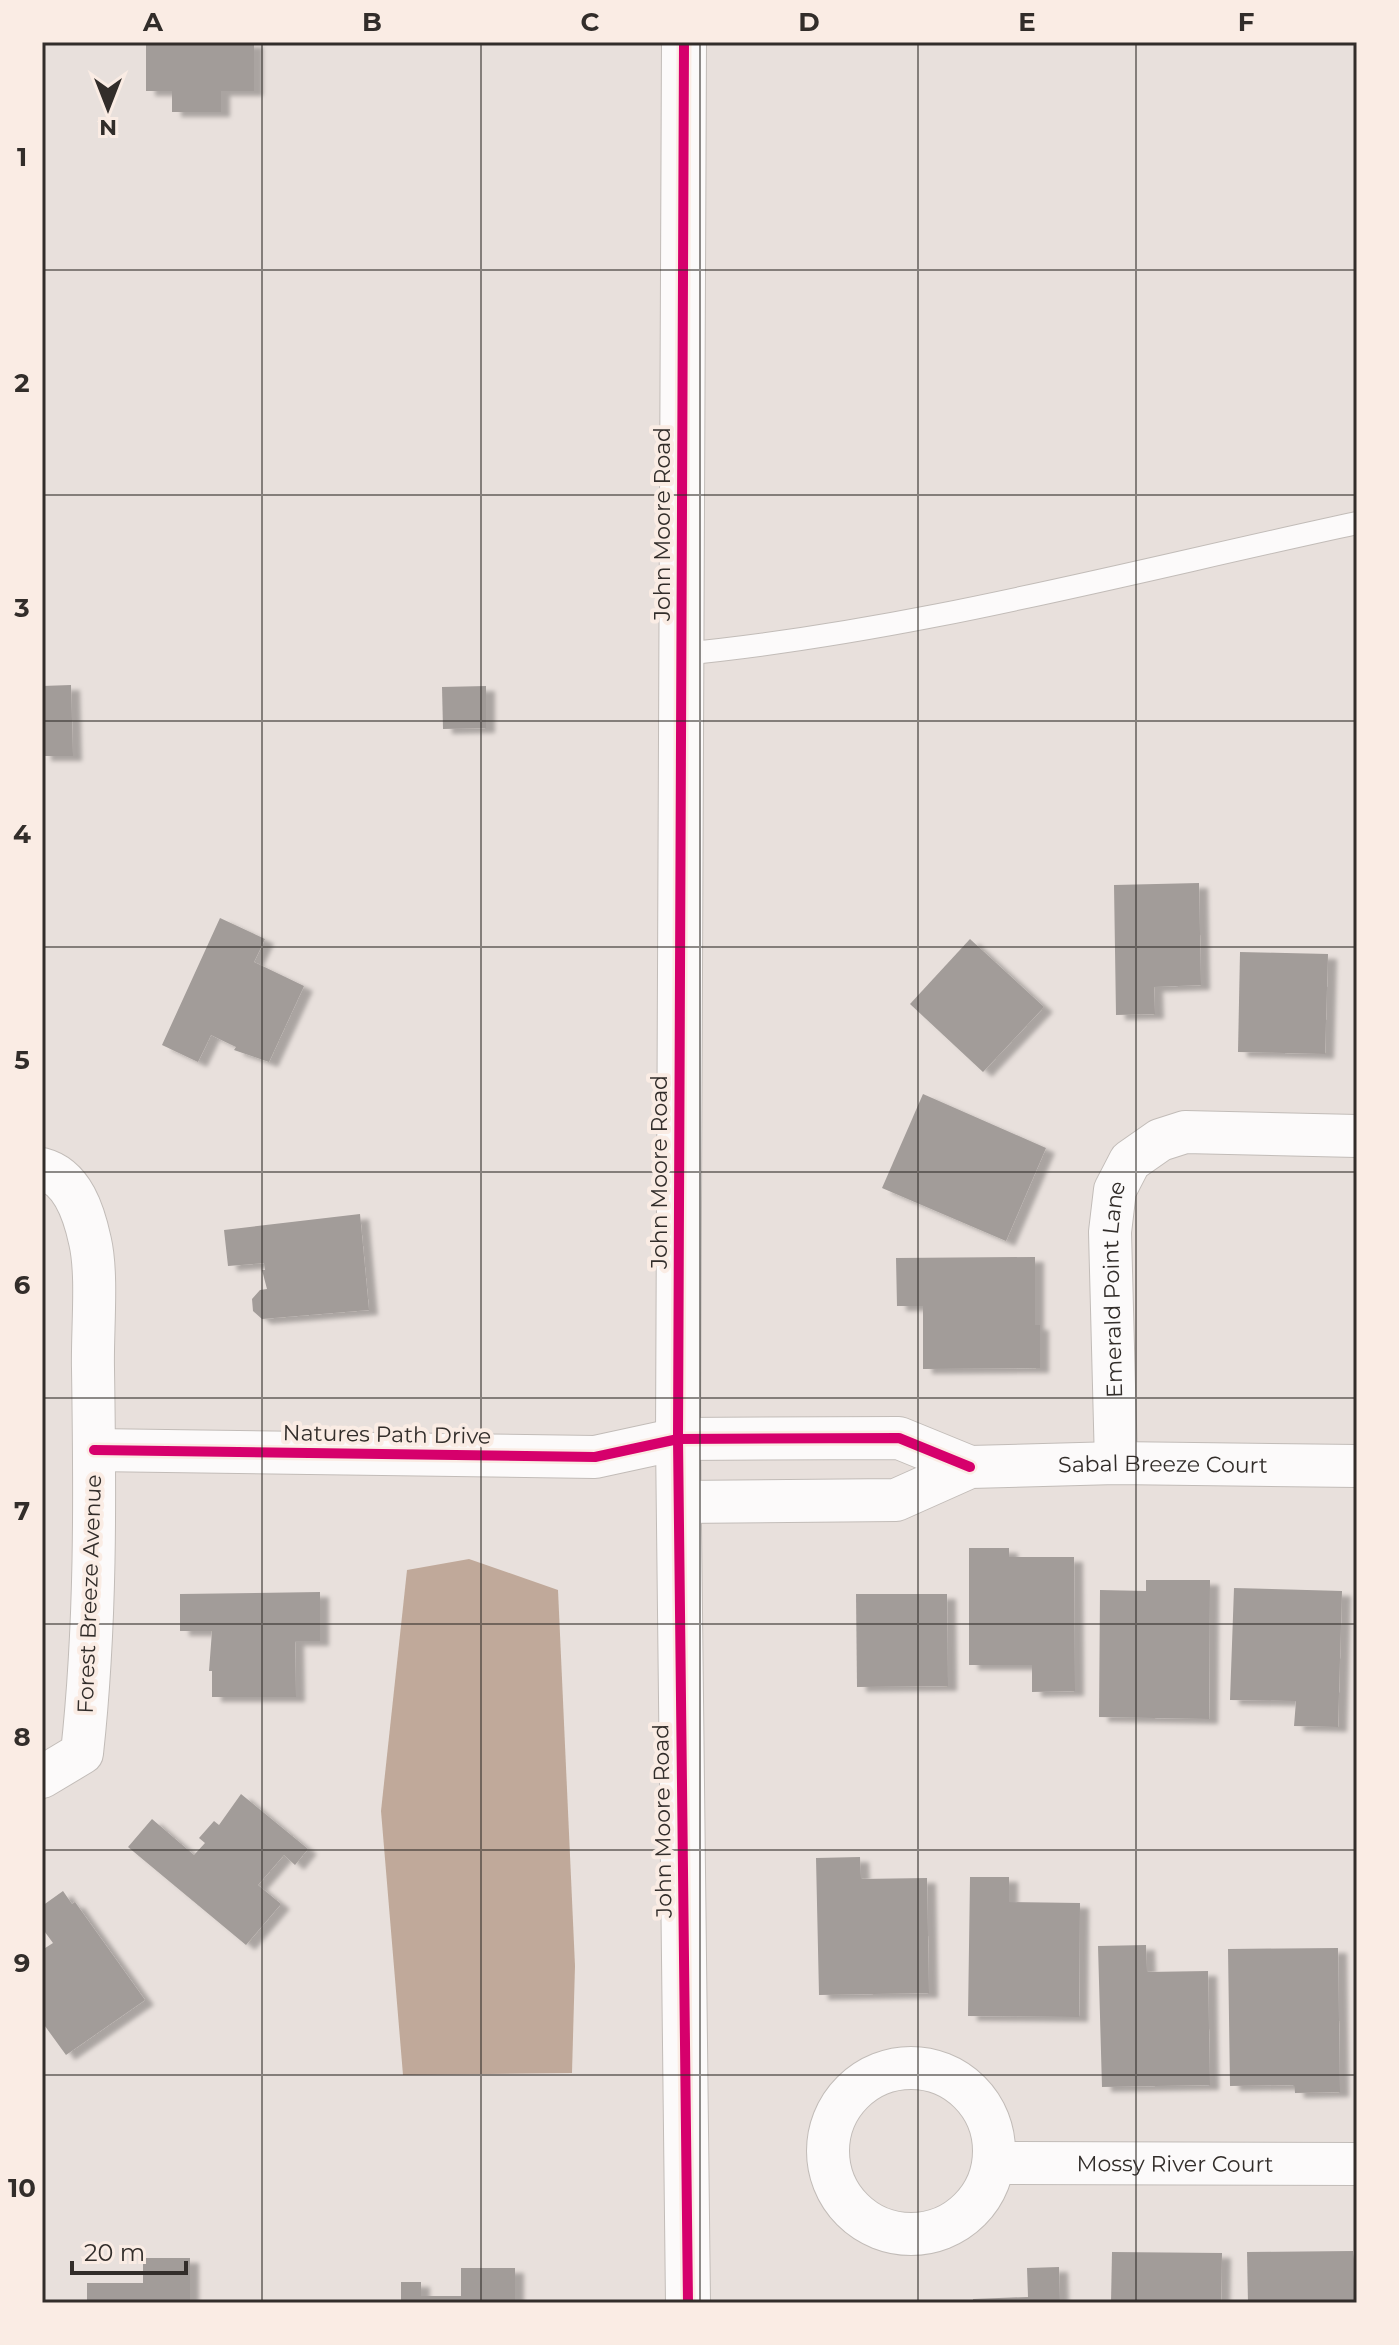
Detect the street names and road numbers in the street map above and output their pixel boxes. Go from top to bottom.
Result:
street label: John Moore Road [649,427,676,622]
street label: John Moore Road [646,1075,673,1270]
street label: Emerald Point Lane [1097,1176,1132,1398]
street label: Natures Path Drive [282,1419,491,1450]
street label: Sabal Breeze Court [1058,1450,1268,1479]
street label: Forest Breeze Avenue [72,1474,107,1714]
street label: John Moore Road [647,1724,678,1919]
street label: Mossy River Court [1076,2150,1274,2178]

